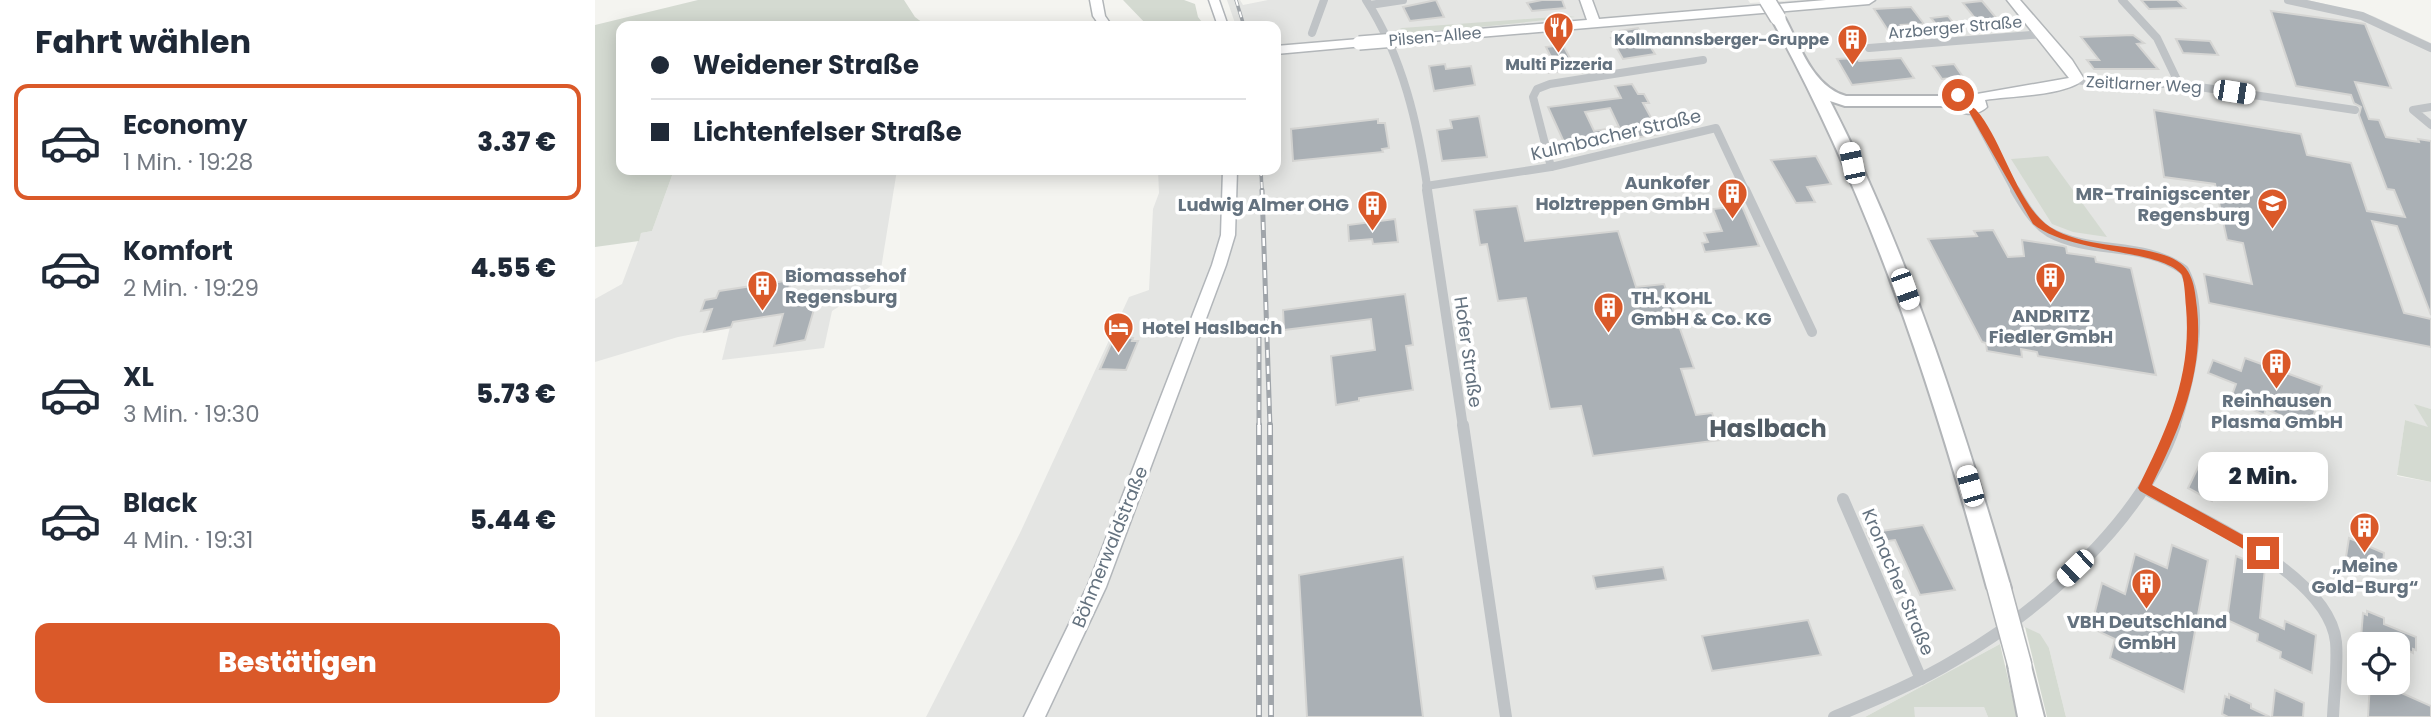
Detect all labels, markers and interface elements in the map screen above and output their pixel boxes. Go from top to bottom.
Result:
restaurant icon: Multi Pizzeria [1542,10,1576,54]
street label: Arzberger Straße [1887,10,2023,45]
text: Fahrt wählen [35,19,251,64]
street label: Pilsen-Allee [1388,21,1482,52]
building icon: Kollmannsberger-Gruppe [1835,22,1869,66]
place label: Kollmannsberger-Gruppe [1614,28,1829,51]
text: Weidener Straße [693,47,919,83]
place label: Multi Pizzeria [1505,53,1613,76]
street label: Zeitlarner Weg [2086,70,2202,99]
car [2212,78,2257,106]
route start [1942,79,1974,111]
street label: Kulmbacher Straße [1528,103,1704,166]
text: Economy [123,107,247,143]
icon: car [39,111,102,174]
text: Lichtenfelser Straße [693,114,962,150]
text: 3.37 € [477,124,556,160]
car [1838,140,1867,186]
text: 1 Min. · 19:28 [123,146,253,178]
place label: Aunkofer Holztreppen GmbH [1535,170,1710,216]
building icon: Aunkofer Holztreppen GmbH [1716,176,1750,220]
place label: MR-Trainigscenter Regensburg [2076,181,2250,227]
school or university icon: MR-Trainigscenter Regensburg [2256,187,2290,231]
building icon: Ludwig Almer OHG [1355,188,1389,232]
place label: Ludwig Almer OHG [1178,192,1349,217]
text: Komfort [123,233,233,269]
icon: car [39,237,102,300]
text: 4.55 € [471,250,556,286]
building icon: ANDRITZ Fiedler GmbH [2034,261,2068,305]
place label: Biomassehof Regensburg [785,263,907,309]
car [1888,266,1923,312]
building icon: Biomassehof Regensburg [745,269,779,313]
text: 2 Min. · 19:29 [123,272,259,304]
place label: TH. KOHL GmbH & Co. KG [1631,285,1772,331]
building icon: TH. KOHL GmbH & Co. KG [1591,291,1625,335]
street label: Hofer Straße [1448,295,1489,409]
place label: ANDRITZ Fiedler GmbH [1989,303,2113,349]
hotel icon: Hotel Haslbach [1102,311,1136,355]
place label: Hotel Haslbach [1142,315,1282,340]
building icon: Reinhausen Plasma GmbH [2260,346,2294,390]
text: XL [123,359,154,395]
icon: car [39,363,102,426]
text: 5.73 € [476,376,556,412]
place label: Reinhausen Plasma GmbH [2211,388,2343,434]
text: 3 Min. · 19:30 [123,398,260,430]
district label: Haslbach [1709,412,1827,445]
callout: 2 Min. [2198,452,2328,500]
text: 2 Min. [2229,460,2297,492]
street label: Böhmerwaldstraße [1066,462,1153,631]
car [1955,463,1986,509]
text: Black [123,485,197,521]
icon: car [39,489,102,552]
text: 5.44 € [470,502,556,538]
street label: Kronacher Straße [1856,505,1941,659]
building icon: „Meine Gold-Burg“ [2348,511,2382,555]
text: 4 Min. · 19:31 [123,524,253,556]
route end [2247,537,2279,569]
car [2053,546,2098,590]
place label: „Meine Gold-Burg“ [2312,553,2418,599]
building icon: VBH Deutschland GmbH [2130,567,2164,611]
place label: VBH Deutschland GmbH [2067,609,2227,655]
button: Bestätigen [35,623,560,703]
map controls [2347,632,2410,695]
button: locate [2347,632,2410,695]

